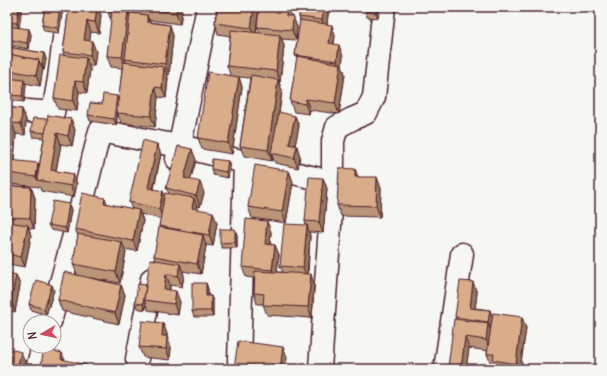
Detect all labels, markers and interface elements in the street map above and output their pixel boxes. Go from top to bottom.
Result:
north arrow [22,314,62,354]
text: N [25,331,40,340]

